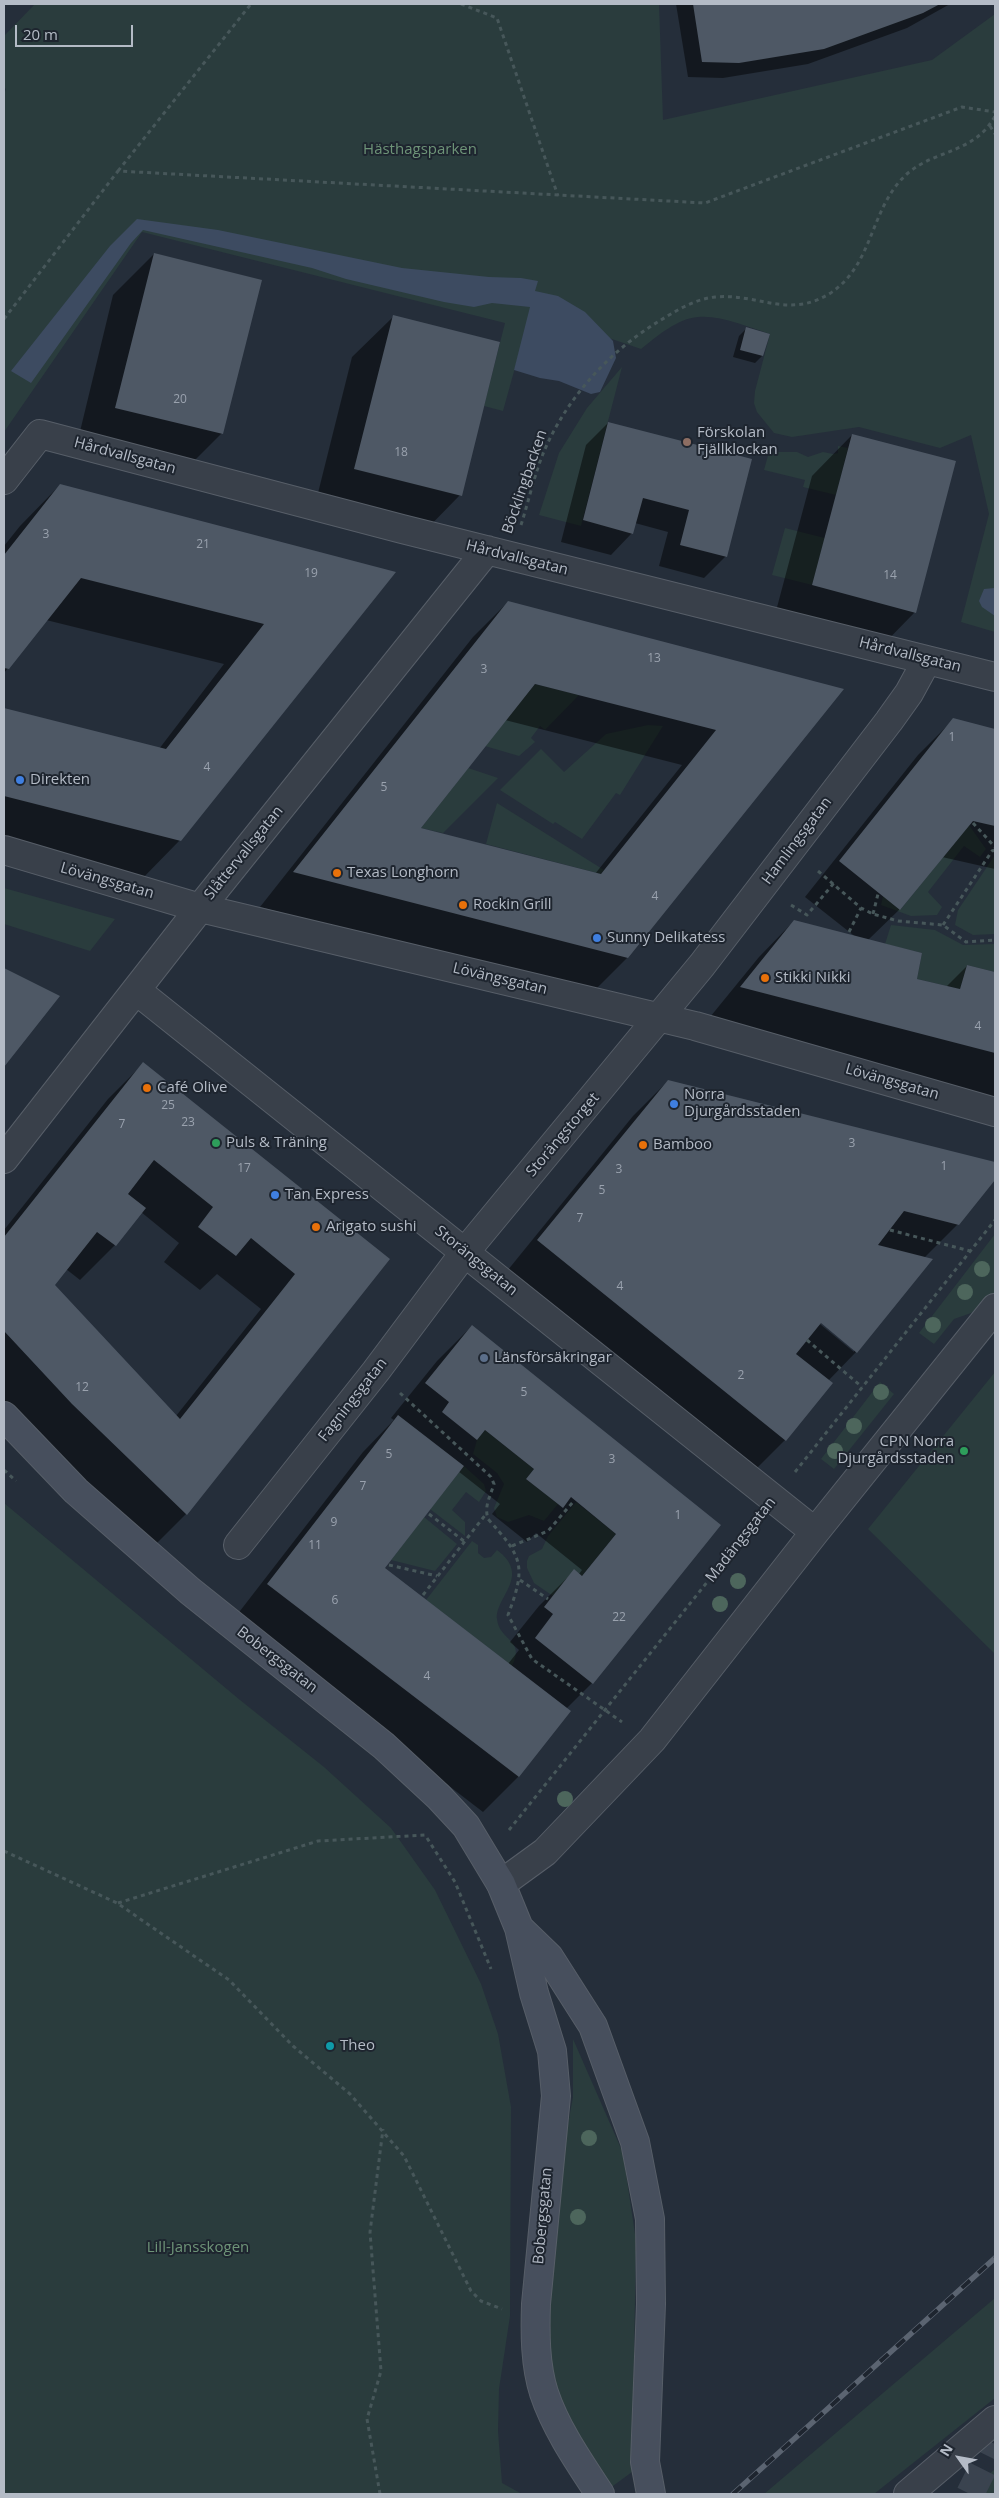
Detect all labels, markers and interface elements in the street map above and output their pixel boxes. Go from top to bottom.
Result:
scale bar [18,15,135,47]
text: 20 m [23,24,58,44]
park label: Hästhagsparken [363,141,477,159]
house number: 20 [173,393,187,407]
place label: Förskolan Fjällklockan [697,424,778,459]
street label: Böcklingbacken [499,428,551,536]
street label: Hårdvallsgatan [72,434,178,478]
marker: Förskolan Fjällklockan [681,436,693,448]
house number: 18 [394,446,408,460]
house number: 3 [43,528,49,542]
street label: Hårdvallsgatan [464,537,570,579]
house number: 21 [196,538,210,552]
house number: 19 [304,567,318,581]
house number: 14 [883,569,897,583]
street label: Hårdvallsgatan [857,634,963,676]
house number: 13 [647,652,661,666]
house number: 3 [481,663,487,677]
house number: 1 [949,731,955,745]
house number: 4 [204,761,210,775]
place label: Direkten [30,771,90,789]
marker: Direkten [14,774,26,786]
house number: 5 [381,781,387,795]
street label: Hamlingsgatan [758,794,836,888]
street label: Slåttervallsgatan [201,802,287,904]
street label: Lövängsgatan [58,859,156,903]
place label: Texas Longhorn [347,864,459,882]
marker: Texas Longhorn [331,867,343,879]
house number: 4 [652,890,658,904]
place label: Rockin Grill [473,896,552,914]
marker: Rockin Grill [457,899,469,911]
place label: Sunny Delikatess [607,929,725,947]
marker: Sunny Delikatess [591,932,603,944]
street label: Lövängsgatan [451,959,549,999]
place label: Stikki Nikki [775,969,850,987]
marker: Stikki Nikki [759,972,771,984]
house number: 4 [975,1020,981,1034]
street label: Lövängsgatan [843,1060,941,1104]
place label: Café Olive [157,1079,227,1097]
marker: Café Olive [141,1082,153,1094]
place label: Norra Djurgårdsstaden [684,1086,801,1121]
street label: Storängstorget [523,1089,603,1181]
marker: Norra Djurgårdsstaden [668,1098,680,1110]
house number: 25 [161,1099,175,1113]
house number: 23 [181,1116,195,1130]
house number: 7 [119,1118,125,1132]
place label: Puls & Träning [226,1134,327,1152]
place label: Bamboo [653,1136,712,1154]
marker: Puls & Träning [210,1137,222,1149]
house number: 3 [849,1137,855,1151]
marker: Bamboo [637,1139,649,1151]
house number: 1 [941,1160,947,1174]
house number: 17 [237,1162,251,1176]
house number: 3 [616,1163,622,1177]
house number: 5 [599,1184,605,1198]
place label: Tan Express [285,1186,369,1204]
marker: Tan Express [269,1189,281,1201]
house number: 7 [577,1212,583,1226]
place label: Arigato sushi [326,1218,417,1236]
marker: Arigato sushi [310,1221,322,1233]
street label: Storängsgatan [431,1222,521,1300]
house number: 4 [617,1280,623,1294]
place label: Länsförsäkringar [494,1349,612,1367]
marker: Länsförsäkringar [478,1352,490,1364]
street label: Fagningsgatan [315,1355,391,1445]
house number: 2 [738,1369,744,1383]
house number: 12 [75,1381,89,1395]
house number: 5 [521,1386,527,1400]
place label: CPN Norra Djurgårdsstaden [837,1433,954,1468]
marker: CPN Norra Djurgårdsstaden [958,1445,970,1457]
house number: 5 [386,1448,392,1462]
house number: 3 [609,1453,615,1467]
house number: 7 [360,1480,366,1494]
street label: Madängsgatan [702,1494,780,1586]
house number: 1 [675,1509,681,1523]
house number: 9 [331,1516,337,1530]
house number: 11 [308,1539,322,1553]
house number: 6 [332,1594,338,1608]
house number: 22 [612,1611,626,1625]
street label: Bobergsgatan [233,1623,321,1697]
house number: 4 [424,1670,430,1684]
place label: Theo [340,2037,375,2055]
marker: Theo [324,2040,336,2052]
street label: Bobergsgatan [530,2167,556,2265]
park label: Lill-Jansskogen [147,2239,249,2257]
north arrow [934,2433,984,2483]
text: N [935,2440,957,2460]

